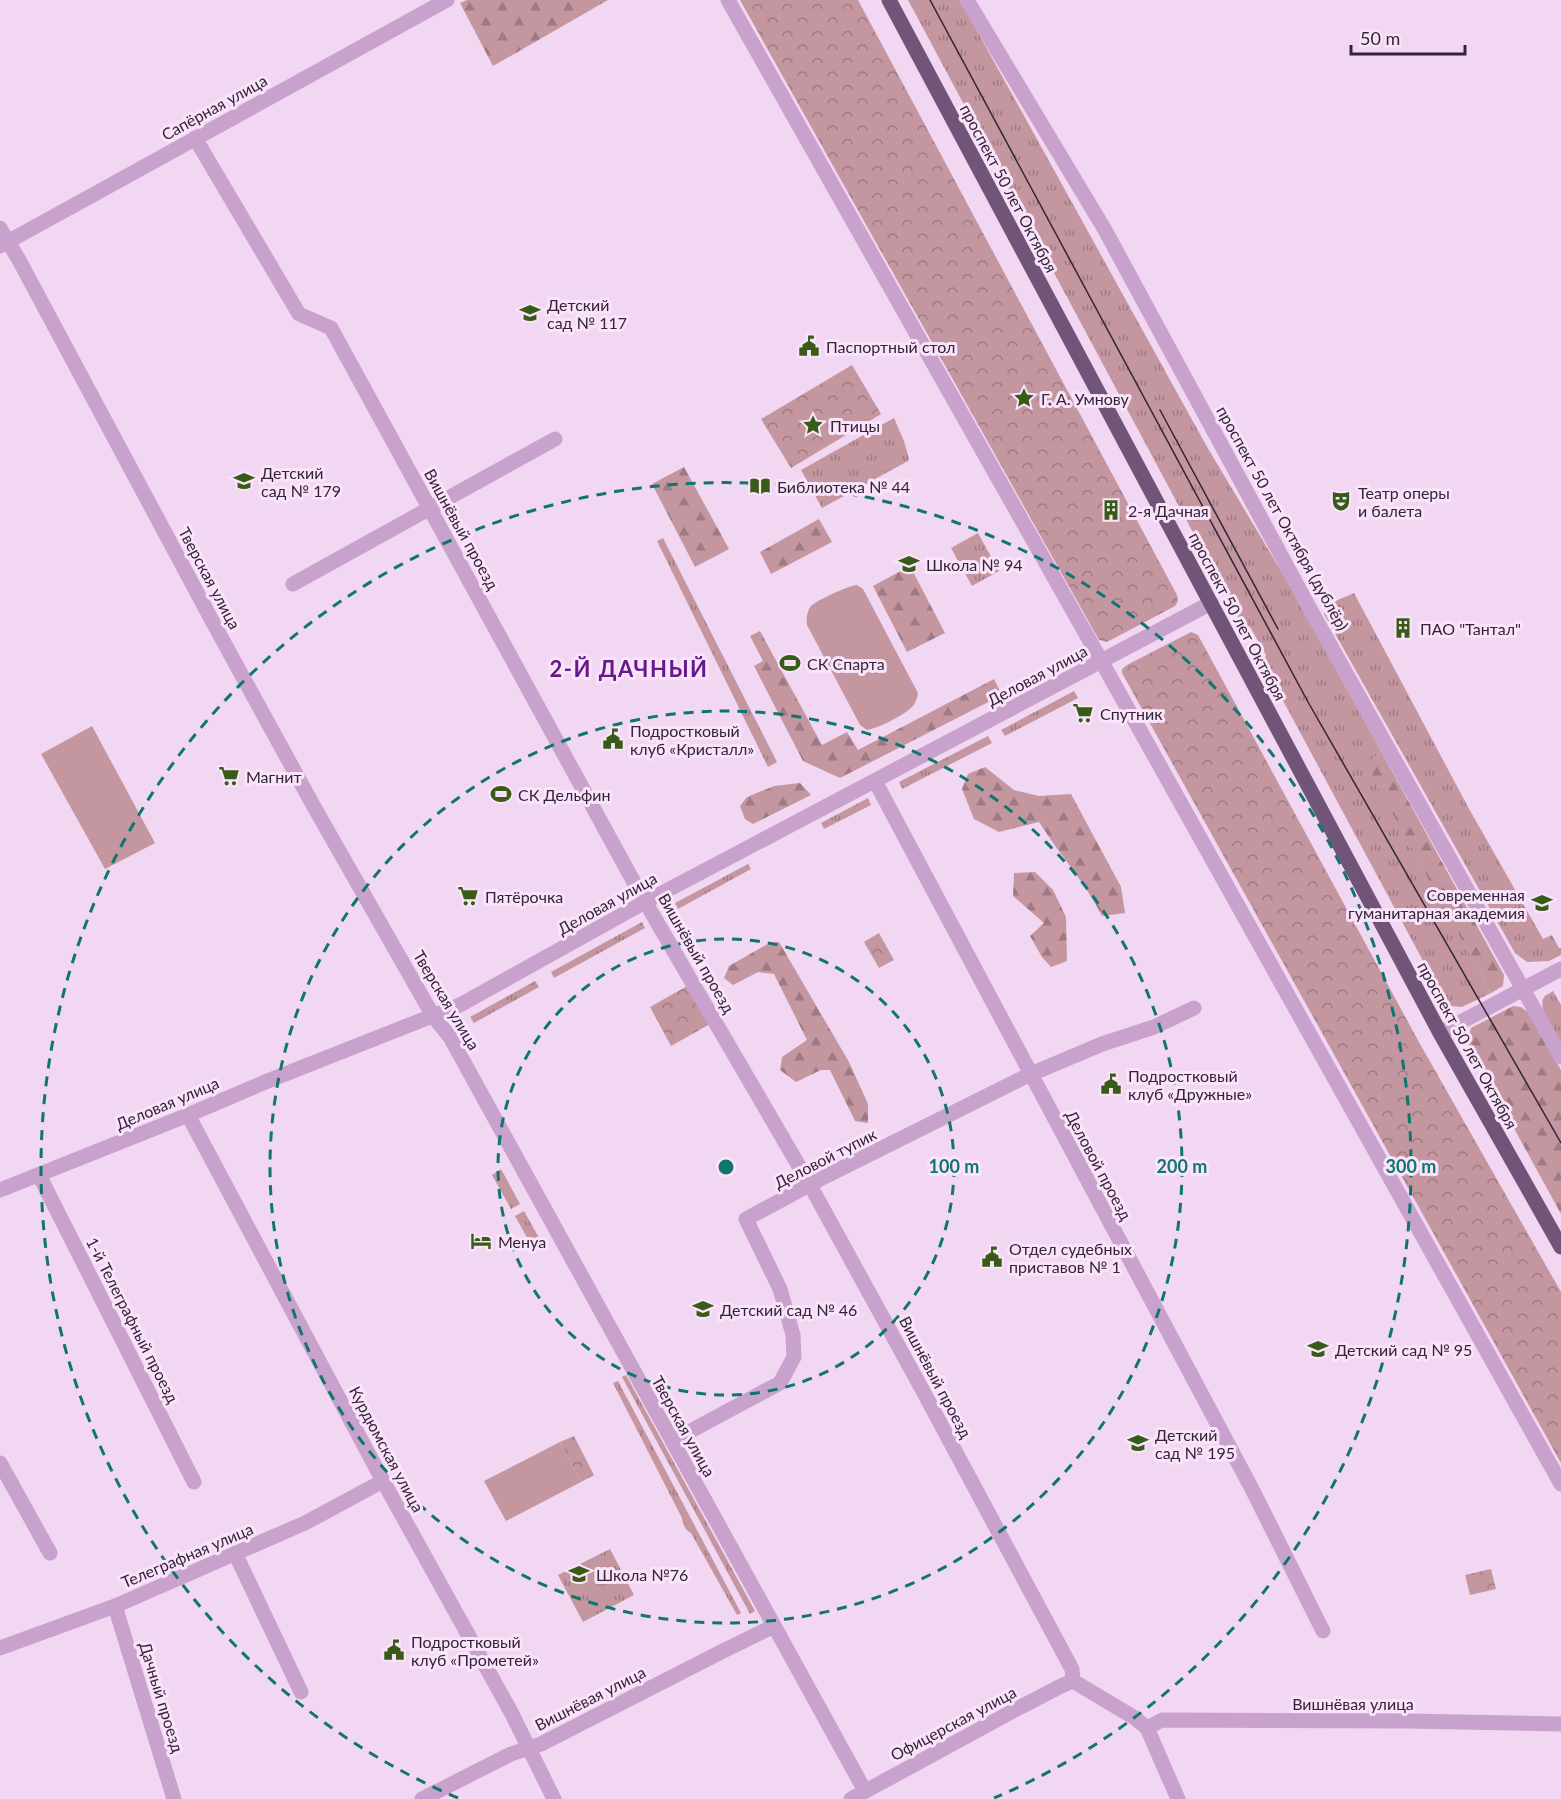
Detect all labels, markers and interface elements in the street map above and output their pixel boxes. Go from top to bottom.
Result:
scale bar [1351,18,1465,56]
text: 50 m [1360,27,1400,49]
street label: Сапёрная улица [158,70,270,144]
street label: проспект 50 лет Октября [957,101,1061,275]
place label: Детский сад № 117 [547,295,627,332]
school or university icon: Детский сад № 117 [518,301,542,325]
public building icon: Паспортный стол [797,334,821,358]
place label: Паспортный стол [826,337,955,356]
place icon: Г. А. Умнову [1012,386,1036,410]
place label: Г. А. Умнову [1041,389,1130,408]
street label: проспект 50 лет Октября (дублёр) [1213,402,1353,634]
place icon: Птицы [801,413,825,437]
place label: Птицы [830,416,880,435]
place label: Детский сад № 179 [261,463,341,500]
street label: Вишнёвый проезд [421,465,503,593]
school or university icon: Детский сад № 179 [232,469,256,493]
library icon: Библиотека № 44 [748,474,772,498]
place label: Библиотека № 44 [777,477,910,496]
place label: Театр оперы и балета [1358,483,1450,520]
theatre icon: Театр оперы и балета [1329,489,1353,513]
building icon: 2-я Дачная [1099,498,1123,522]
place label: 2-я Дачная [1128,501,1209,520]
street label: Тверская улица [175,524,245,632]
street label: проспект 50 лет Октября [1185,529,1291,703]
school or university icon: Школа № 94 [897,552,921,576]
place label: Школа № 94 [926,555,1022,574]
building icon: ПАО "Тантал" [1391,616,1415,640]
place label: ПАО "Тантал" [1420,619,1521,638]
street label: Деловая улица [984,641,1090,709]
sports icon: СК Спарта [778,651,802,675]
place label: СК Спарта [807,654,885,673]
district label: 2-Й ДАЧНЫЙ [549,655,709,682]
supermarket icon: Спутник [1071,701,1095,725]
place label: Спутник [1100,704,1163,723]
place label: Подростковый клуб «Кристалл» [630,721,754,758]
public building icon: Подростковый клуб «Кристалл» [601,727,625,751]
supermarket icon: Магнит [217,764,241,788]
place label: Магнит [246,767,302,786]
sports icon: СК Дельфин [489,782,513,806]
place label: СК Дельфин [518,785,611,804]
street label: Деловая улица [554,868,660,938]
supermarket icon: Пятёрочка [456,884,480,908]
place label: Современная гуманитарная академия [1348,885,1525,922]
place label: Пятёрочка [485,887,563,906]
street label: Вишнёвый проезд [655,890,739,1016]
school or university icon: Современная гуманитарная академия [1530,891,1554,915]
street label: Тверская улица [410,947,484,1053]
street label: проспект 50 лет Октября [1414,958,1522,1132]
place label: Подростковый клуб «Дружные» [1128,1066,1252,1103]
public building icon: Подростковый клуб «Дружные» [1099,1072,1123,1096]
street label: Деловая улица [112,1073,222,1133]
street label: Деловой проезд [1062,1107,1136,1223]
street label: Деловой тупик [771,1124,880,1192]
text: 100 m [929,1155,979,1177]
text: 200 m [1157,1155,1207,1177]
text: 300 m [1386,1155,1436,1177]
centre of rings [716,1157,736,1177]
hotel icon: Менуа [469,1229,493,1253]
place label: Менуа [498,1232,546,1251]
street label: 1-й Телеграфный проезд [83,1234,183,1406]
place label: Отдел судебных приставов № 1 [1009,1239,1132,1276]
public building icon: Отдел судебных приставов № 1 [980,1245,1004,1269]
school or university icon: Детский сад № 46 [691,1297,715,1321]
place label: Детский сад № 46 [720,1300,857,1319]
street label: Вишнёвый проезд [896,1313,976,1441]
school or university icon: Детский сад № 95 [1306,1337,1330,1361]
place label: Детский сад № 95 [1335,1340,1472,1359]
street label: Тверская улица [648,1372,720,1480]
street label: Курдюмская улица [346,1383,428,1515]
place label: Детский сад № 195 [1155,1425,1235,1462]
school or university icon: Детский сад № 195 [1126,1431,1150,1455]
street label: Телеграфная улица [118,1519,256,1591]
school or university icon: Школа №76 [567,1562,591,1586]
place label: Школа №76 [596,1565,688,1584]
place label: Подростковый клуб «Прометей» [411,1632,539,1669]
public building icon: Подростковый клуб «Прометей» [382,1638,406,1662]
street label: Дачный проезд [136,1639,188,1755]
street label: Вишнёвая улица [532,1662,648,1734]
street label: Офицерская улица [887,1682,1019,1764]
street label: Вишнёвая улица [1292,1694,1414,1713]

